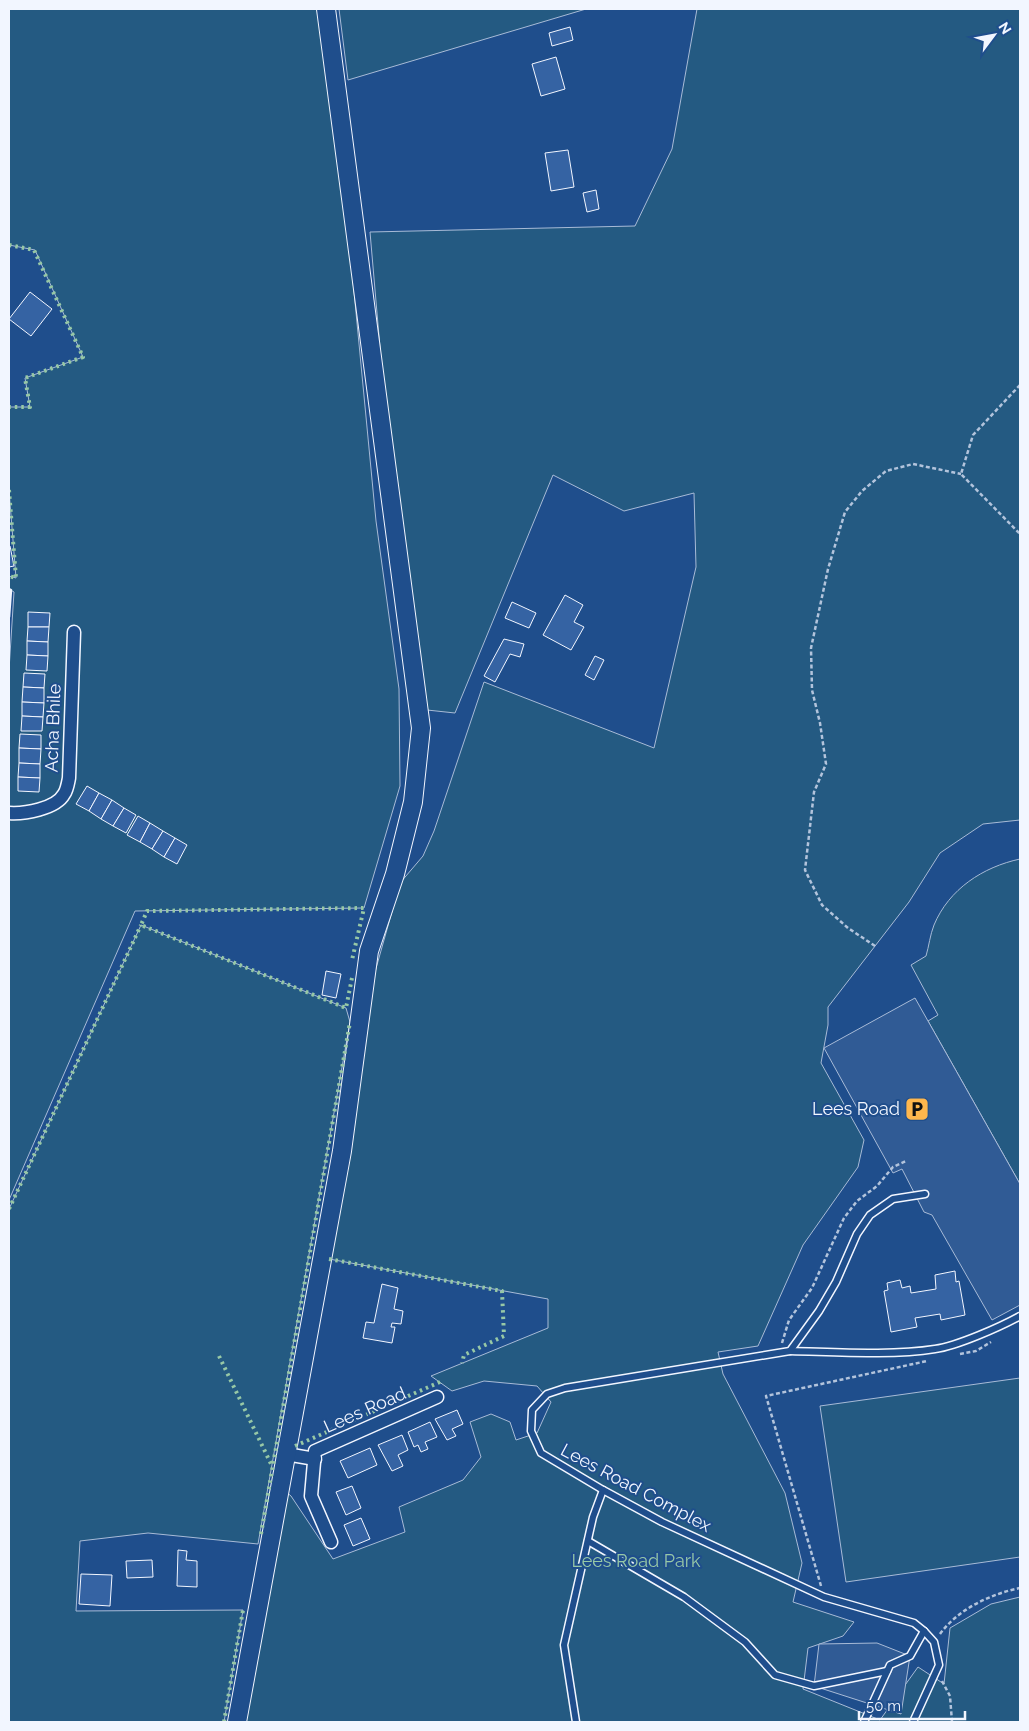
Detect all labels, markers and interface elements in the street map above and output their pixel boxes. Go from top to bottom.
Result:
north arrow [969,10,1019,60]
text: N [995,19,1015,37]
street label: Acha Bhile [40,683,65,773]
parking icon: Lees Road [904,1096,930,1122]
place label: Lees Road [812,1098,900,1119]
street label: Lees Road [320,1382,409,1437]
street label: Lees Road Complex [557,1439,715,1536]
park label: Lees Road Park [571,1550,701,1571]
scale bar [859,1688,965,1720]
text: 50 m [866,1697,901,1715]

